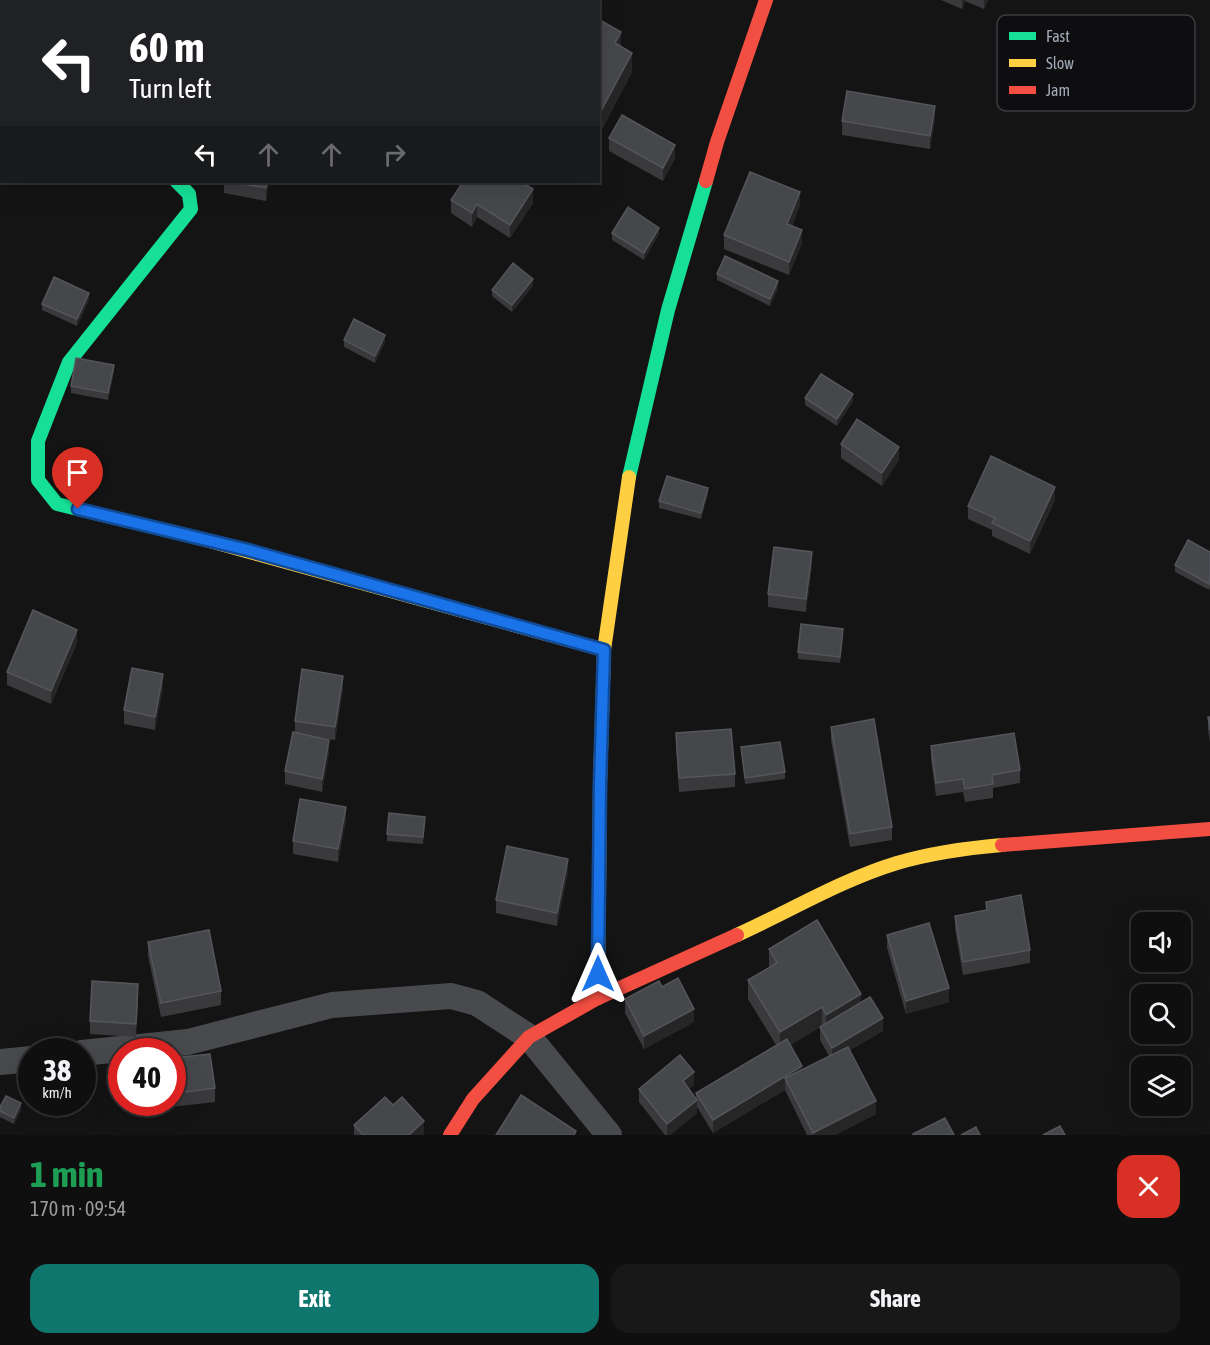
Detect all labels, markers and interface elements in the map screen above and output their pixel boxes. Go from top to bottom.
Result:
legend [997,15,1195,111]
text: 60 m [129,23,204,71]
icon: left [30,24,108,102]
text: Fast [1046,27,1070,45]
text: Slow [1046,54,1074,72]
text: Turn left [129,73,212,104]
text: Jam [1046,81,1070,99]
icon: left [189,138,222,171]
icon: ahead [252,138,285,171]
icon: ahead [315,138,348,171]
icon: right [378,138,411,171]
pin [52,447,103,509]
icon: arrive [61,456,94,489]
map controls [1131,912,1191,1116]
button: sound [1131,912,1191,972]
position arrow [566,942,630,1006]
button: search [1131,984,1191,1044]
speed limit sign: 40 [108,1038,186,1116]
text: 38 [43,1053,71,1087]
button: layers [1131,1056,1191,1116]
text: km/h [42,1084,72,1101]
text: 1 min [30,1153,104,1195]
button: close [1117,1155,1180,1218]
text: 170 m · 09:54 [30,1197,126,1220]
button: Exit [30,1264,599,1333]
button: Share [611,1264,1180,1333]

